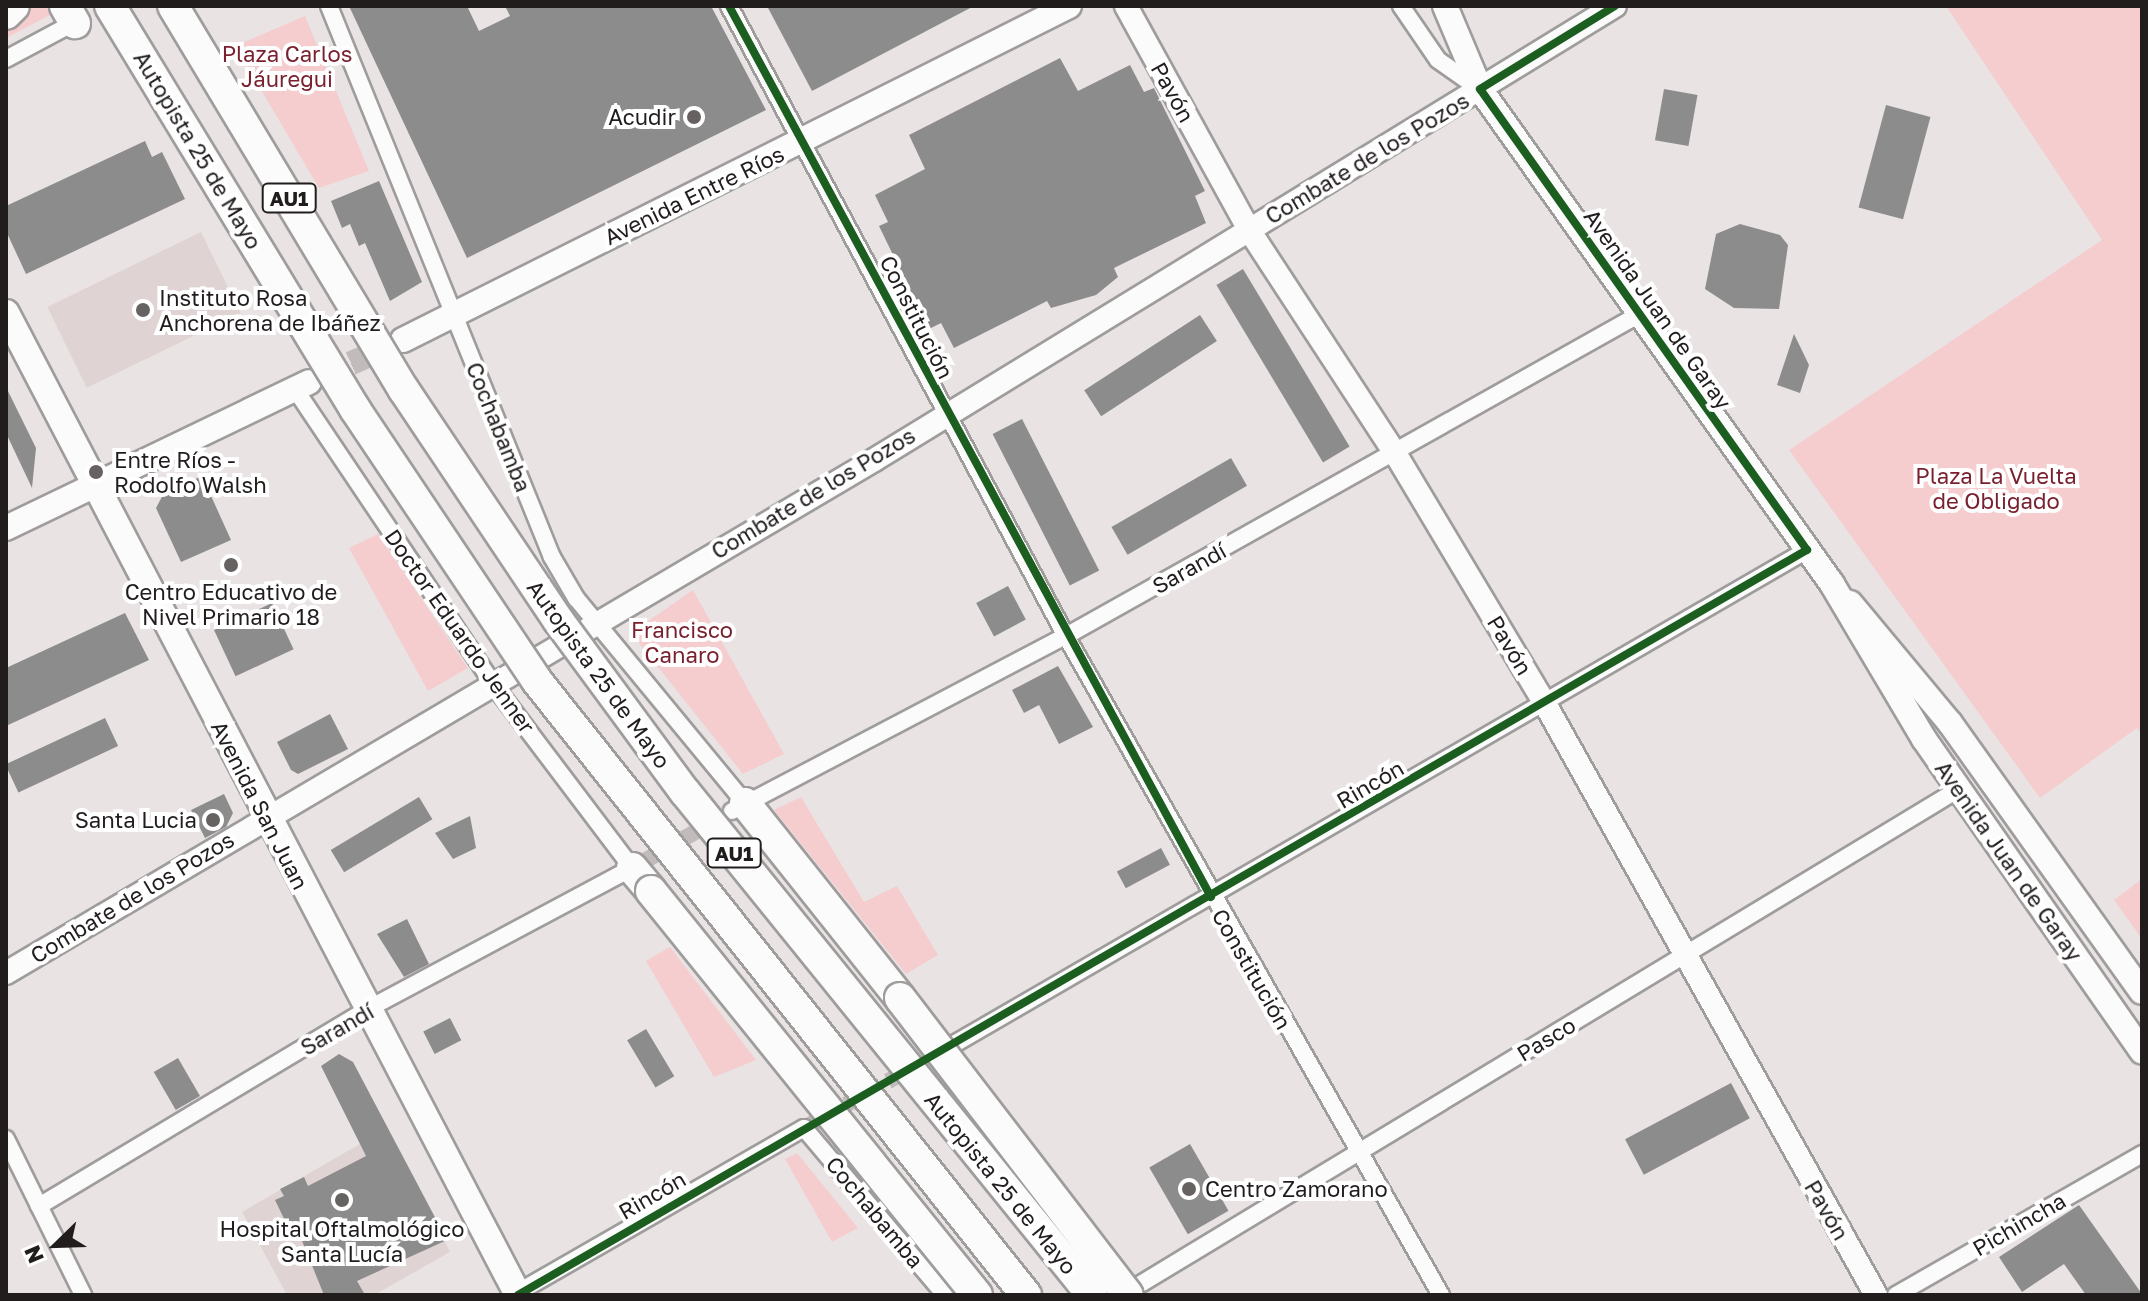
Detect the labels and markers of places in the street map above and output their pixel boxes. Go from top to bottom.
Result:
place label: Acudir [608,104,676,130]
marker: Acudir [683,106,705,128]
place label: Instituto Rosa Anchorena de Ibáñez [159,284,381,336]
marker: Instituto Rosa Anchorena de Ibáñez [134,301,152,319]
place label: Entre Ríos - Rodolfo Walsh [114,446,267,498]
marker: Entre Ríos - Rodolfo Walsh [85,461,107,483]
marker: Centro Educativo de Nivel Primario 18 [222,556,240,574]
place label: Centro Educativo de Nivel Primario 18 [125,578,337,630]
place label: Santa Lucia [75,807,197,833]
marker: Santa Lucia [204,811,222,829]
place label: Centro Zamorano [1205,1176,1388,1202]
marker: Centro Zamorano [1180,1180,1198,1198]
marker: Hospital Oftalmológico Santa Lucía [331,1189,353,1211]
place label: Hospital Oftalmológico Santa Lucía [220,1215,464,1266]

